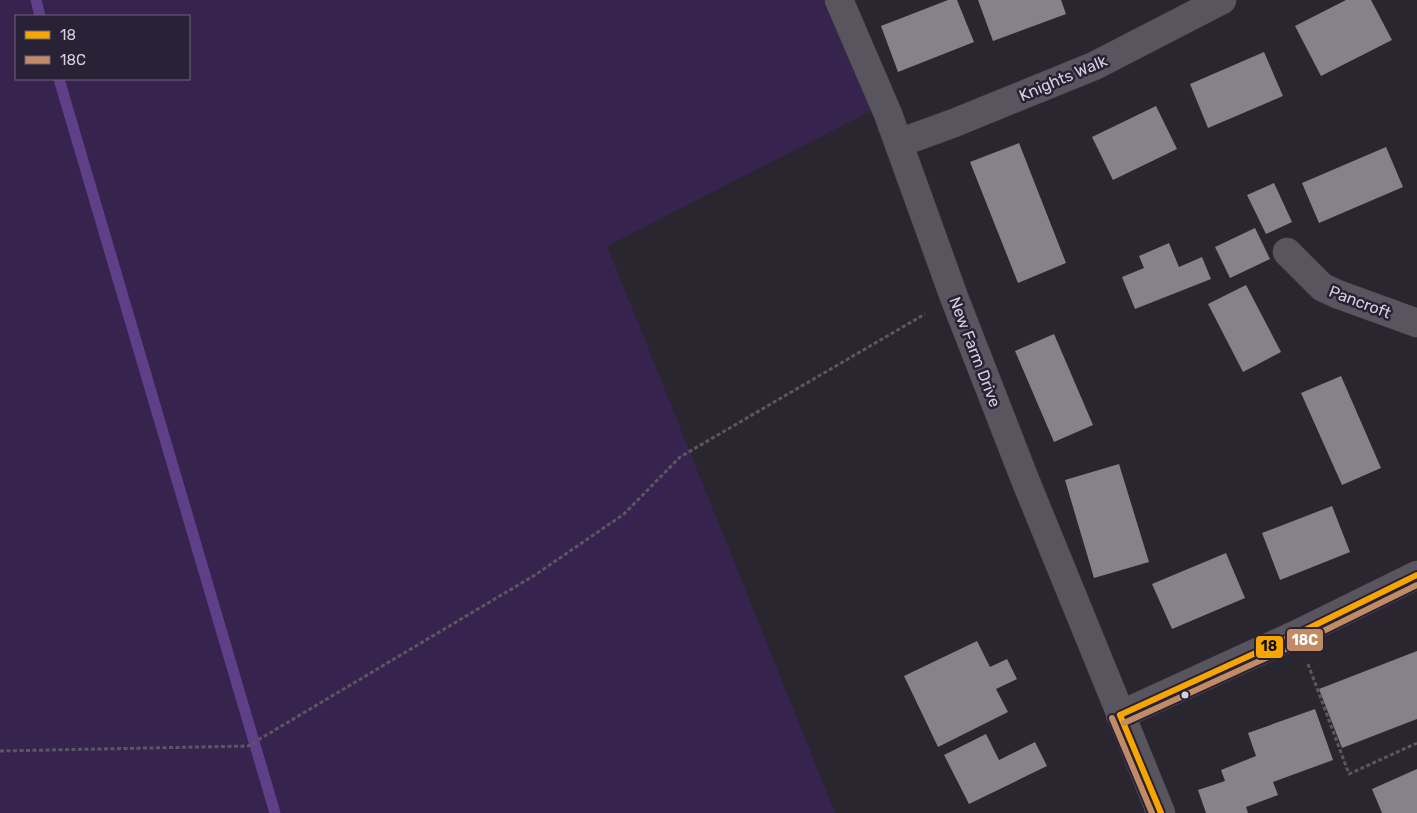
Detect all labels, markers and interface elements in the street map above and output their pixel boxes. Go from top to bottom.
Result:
legend [15,15,190,80]
text: 18 [60,26,76,44]
text: 18C [60,51,86,69]
street label: Knights Walk [1016,51,1111,105]
street label: Pancroft [1326,282,1394,322]
street label: New Farm Drive [945,294,1005,410]
line badge: 18C [1286,628,1324,652]
text: 18C [1292,632,1318,649]
line badge: 18 [1255,635,1284,659]
text: 18 [1261,638,1277,655]
unlabelled marker [1180,690,1190,700]

